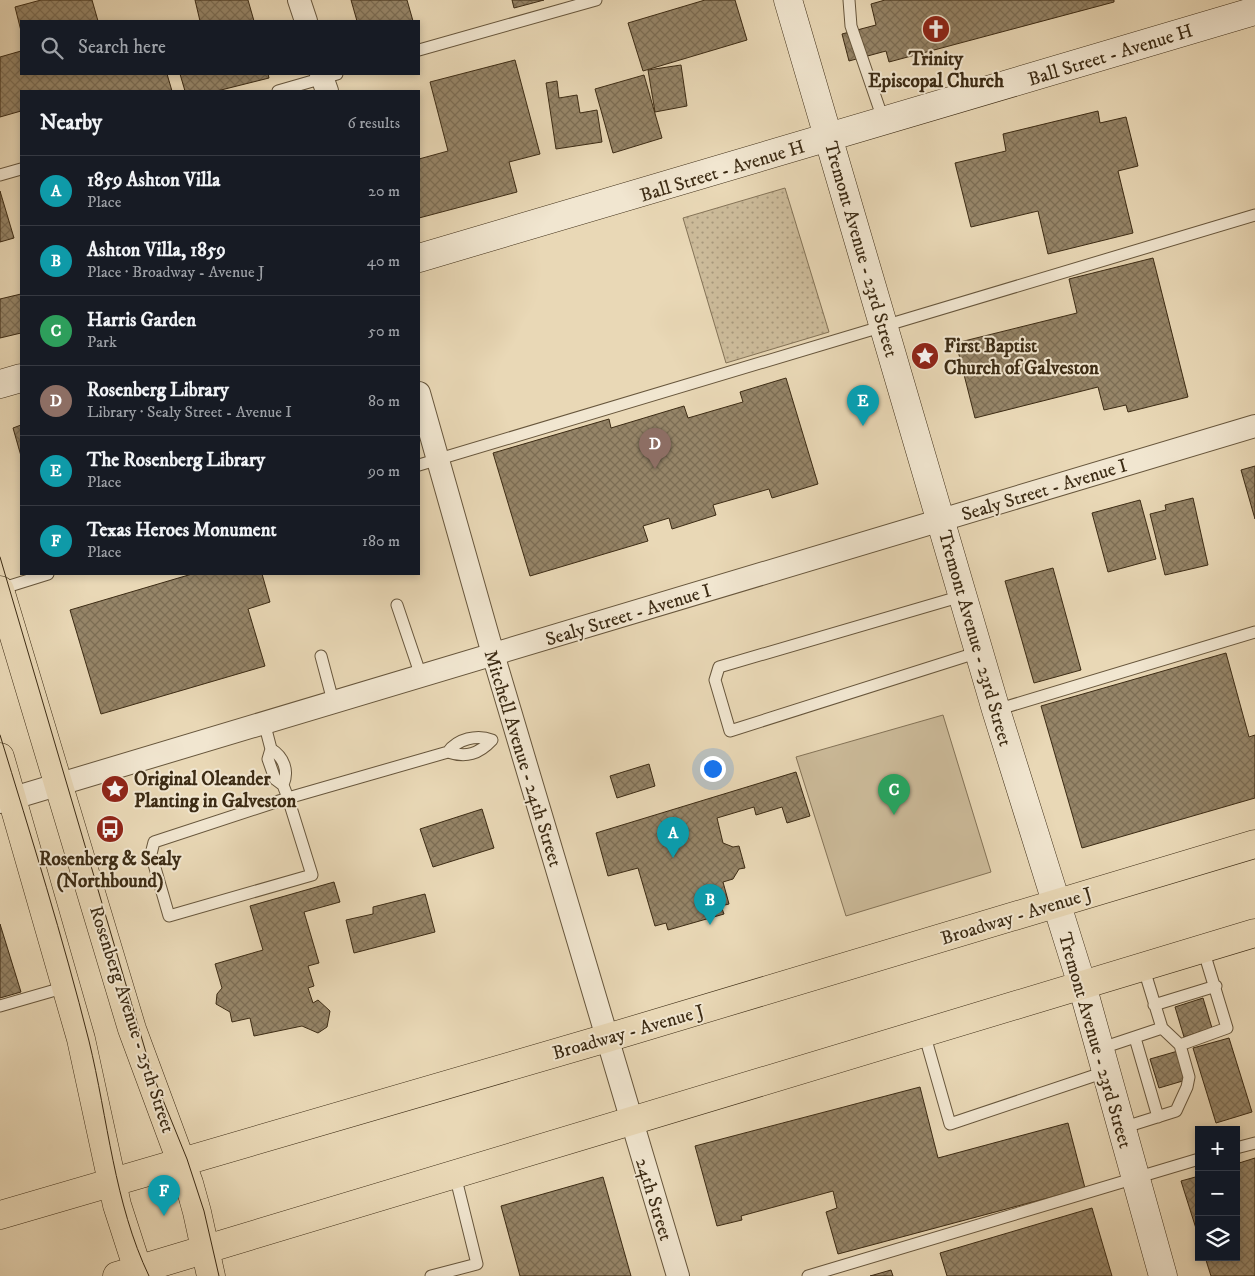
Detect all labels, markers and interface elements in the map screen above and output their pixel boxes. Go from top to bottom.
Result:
church icon: Trinity Episcopal Church [921,14,951,44]
street label: Ball Street - Avenue H [1025,19,1196,91]
search box [20,20,420,75]
icon: search [38,34,66,62]
text: Search here [78,36,166,59]
place label: Trinity Episcopal Church [868,48,1005,93]
text: Nearby [40,110,102,136]
text: 6 results [347,113,400,133]
street label: Ball Street - Avenue H [637,135,808,207]
street label: Tremont Avenue - 23rd Street [819,139,902,360]
text: 1859 Ashton Villa [87,169,220,192]
text: A [51,181,61,201]
text: 20 m [368,181,400,201]
text: Place [87,192,121,212]
text: Ashton Villa, 1859 [87,239,226,262]
text: B [51,251,61,271]
text: 40 m [367,251,400,271]
text: Place · Broadway - Avenue J [87,262,264,282]
text: Harris Garden [87,309,196,332]
text: C [51,321,61,341]
text: 50 m [368,321,400,341]
text: Park [87,332,117,352]
place label: First Baptist Church of Galveston [944,335,1100,380]
place icon: First Baptist Church of Galveston [910,341,940,371]
text: Rosenberg Library [87,379,229,402]
pin: E [847,385,879,426]
text: D [50,391,62,411]
text: 80 m [368,391,400,411]
text: Library · Sealy Street - Avenue I [87,402,292,422]
pin: D [639,428,671,469]
text: The Rosenberg Library [87,449,265,472]
street label: Sealy Street - Avenue I [959,454,1130,527]
text: E [50,461,62,481]
text: 90 m [368,461,400,481]
text: Place [87,472,121,492]
text: Texas Heroes Monument [87,519,277,542]
street label: Tremont Avenue - 23rd Street [933,528,1016,749]
text: F [51,531,61,551]
text: 180 m [362,531,400,551]
text: Place [87,542,121,562]
street label: Sealy Street - Avenue I [543,579,714,652]
street label: Mitchell Avenue - 24th Street [479,647,567,870]
your location [700,756,726,782]
place label: Original Oleander Planting in Galveston [134,768,297,813]
place icon: Original Oleander Planting in Galveston [100,774,130,804]
pin: C [878,774,910,815]
bus stop icon: Rosenberg & Sealy (Northbound) [95,814,125,844]
pin: A [657,817,689,858]
place label: Rosenberg & Sealy (Northbound) [39,848,182,893]
street label: Broadway - Avenue J [938,882,1095,950]
pin: B [694,884,726,925]
street label: Rosenberg Avenue - 25th Street [84,903,179,1136]
street label: Tremont Avenue - 23rd Street [1053,930,1136,1151]
street label: Broadway - Avenue J [550,1000,707,1065]
map controls [1195,1126,1240,1261]
button: + [1195,1126,1240,1171]
street label: 24th Street [630,1155,677,1244]
button: − [1195,1171,1240,1216]
pin: F [148,1175,180,1216]
button: layers [1195,1216,1240,1261]

